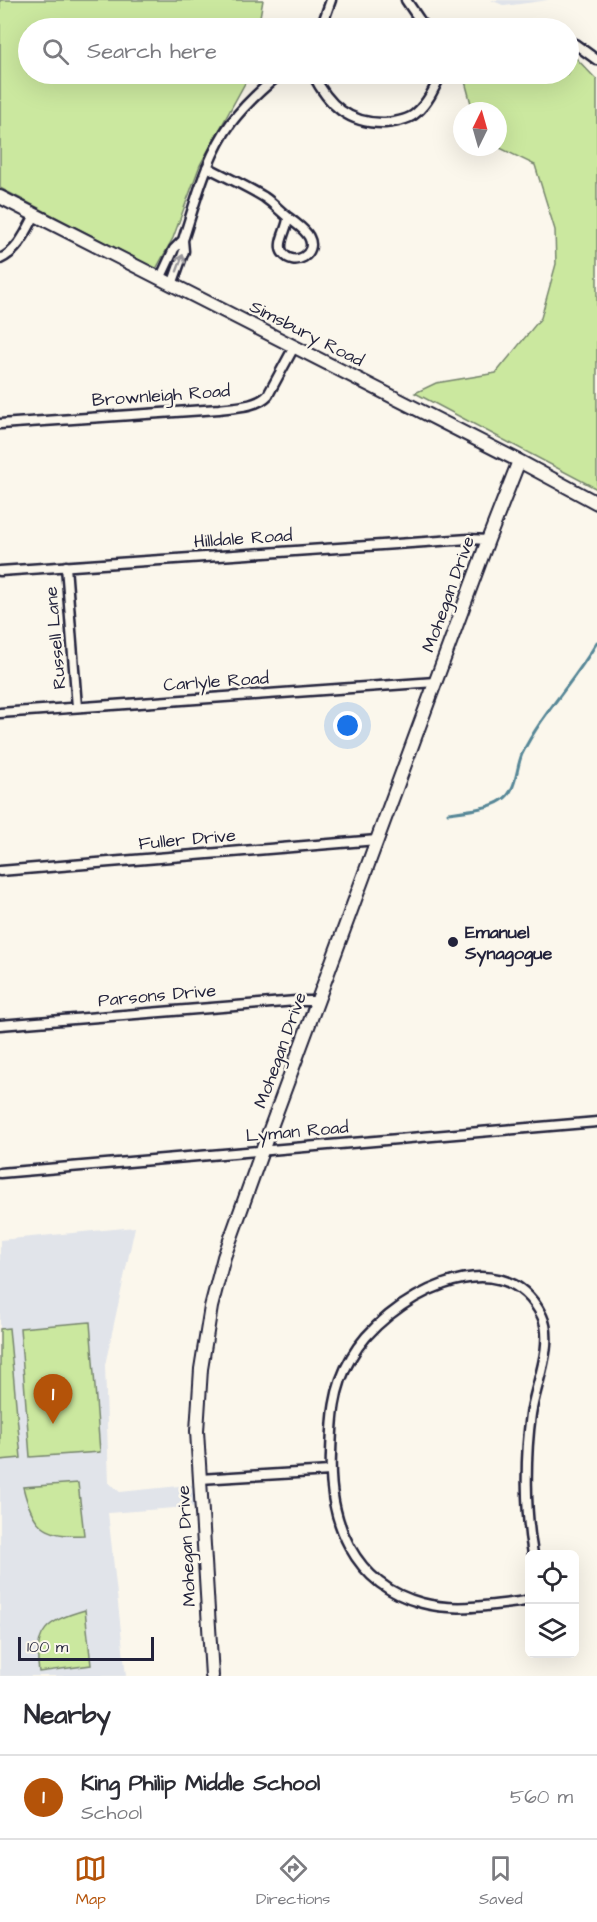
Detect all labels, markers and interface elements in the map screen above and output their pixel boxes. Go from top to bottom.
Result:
search box [18,18,579,84]
icon: search [39,35,72,68]
text: Search here [87,36,217,67]
north arrow [453,102,507,156]
one-way arrow [175,254,186,273]
street label: Simsbury Road [245,294,368,374]
street label: Brownleigh Road [91,378,231,414]
street label: Hilldale Road [193,523,293,554]
street label: Mohegan Drive [416,532,482,656]
street label: Russell Lane [39,585,72,690]
street label: Carlyle Road [162,665,270,699]
your location [333,711,362,740]
street label: Fuller Drive [137,823,237,856]
place label: Emanuel Synagogue [464,920,552,967]
marker: Emanuel Synagogue [446,935,460,949]
street label: Parsons Drive [97,978,217,1013]
street label: Mohegan Drive [248,988,314,1112]
street label: Lyman Road [245,1115,350,1149]
pin: 1 [34,1374,72,1424]
street label: Mohegan Drive [171,1484,203,1607]
map controls [525,1550,579,1658]
button: locate [525,1550,579,1604]
button: layers [525,1604,579,1658]
scale bar [18,1634,154,1662]
text: 100 m [27,1636,68,1658]
text: Nearby [24,1697,111,1733]
text: King Philip Middle School [81,1768,320,1799]
text: 1 [42,1783,45,1811]
text: 560 m [510,1783,573,1811]
text: School [81,1799,142,1827]
tab: Map [74,1852,107,1910]
tab: Directions [256,1852,330,1910]
tab: Saved [479,1852,523,1910]

